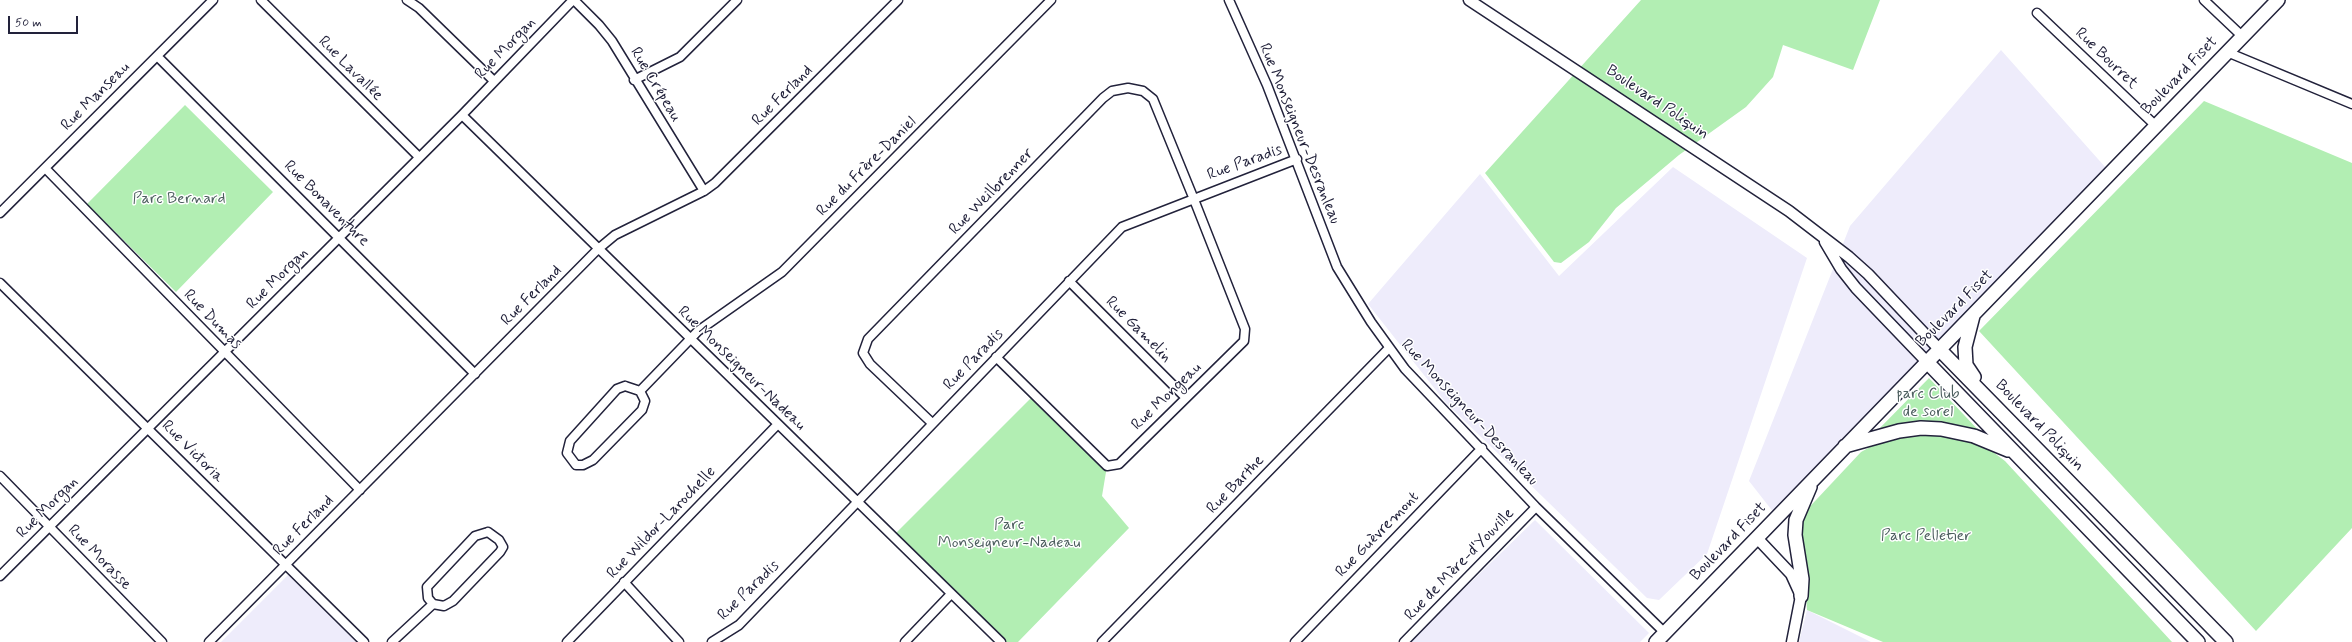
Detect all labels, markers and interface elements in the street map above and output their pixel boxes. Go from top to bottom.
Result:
scale bar [10,8,80,34]
street label: Rue Morgan [472,14,540,84]
text: 50 m [15,15,42,31]
street label: Rue Bourret [2070,24,2142,94]
street label: Rue Lavallée [314,33,386,105]
street label: Boulevard Fiset [2138,33,2222,119]
street label: Rue Monseigneur-Desranleau [1254,41,1344,227]
street label: Rue Crépeau [625,44,685,126]
street label: Rue Manseau [58,59,134,135]
street label: Rue Ferland [749,62,817,130]
street label: Boulevard Poliquin [1602,62,1712,144]
street label: Rue du Frère-Daniel [813,113,921,221]
street label: Rue Paradis [1205,141,1285,185]
street label: Rue Weilbrenner [946,145,1038,239]
street label: Rue Bonaventure [279,157,373,251]
park label: Parc Bernard [132,190,226,210]
street label: Rue Morgan [243,244,313,314]
street label: Rue Ferland [498,262,566,330]
street label: Boulevard Fiset [1912,266,1998,352]
street label: Rue Dumas [179,286,245,354]
street label: Rue Gamelin [1101,293,1175,367]
street label: Rue Monseigneur-Nadeau [673,303,809,435]
street label: Rue Paradis [940,325,1008,395]
street label: Rue Monseigneur-Desranleau [1396,336,1542,490]
street label: Rue Mongeau [1128,359,1206,435]
street label: Boulevard Poliquin [1990,376,2088,476]
park label: parc Club de sorel [1896,385,1960,423]
street label: Rue Victoria [157,417,227,487]
street label: Rue Barthe [1203,452,1269,518]
street label: Rue Wildor-Larochelle [603,463,721,583]
street label: Rue Morgan [13,473,83,543]
street label: Rue Guèvremont [1332,488,1424,582]
street label: Rue Ferland [270,492,338,560]
street label: Boulevard Fiset [1687,499,1771,585]
street label: Rue de Mère-d'Youville [1401,505,1519,625]
park label: Parc Monseigneur-Nadeau [938,516,1080,554]
street label: Rue Morasse [63,521,135,595]
park label: Parc Pelletier [1881,527,1971,547]
street label: Rue Paradis [714,557,784,625]

